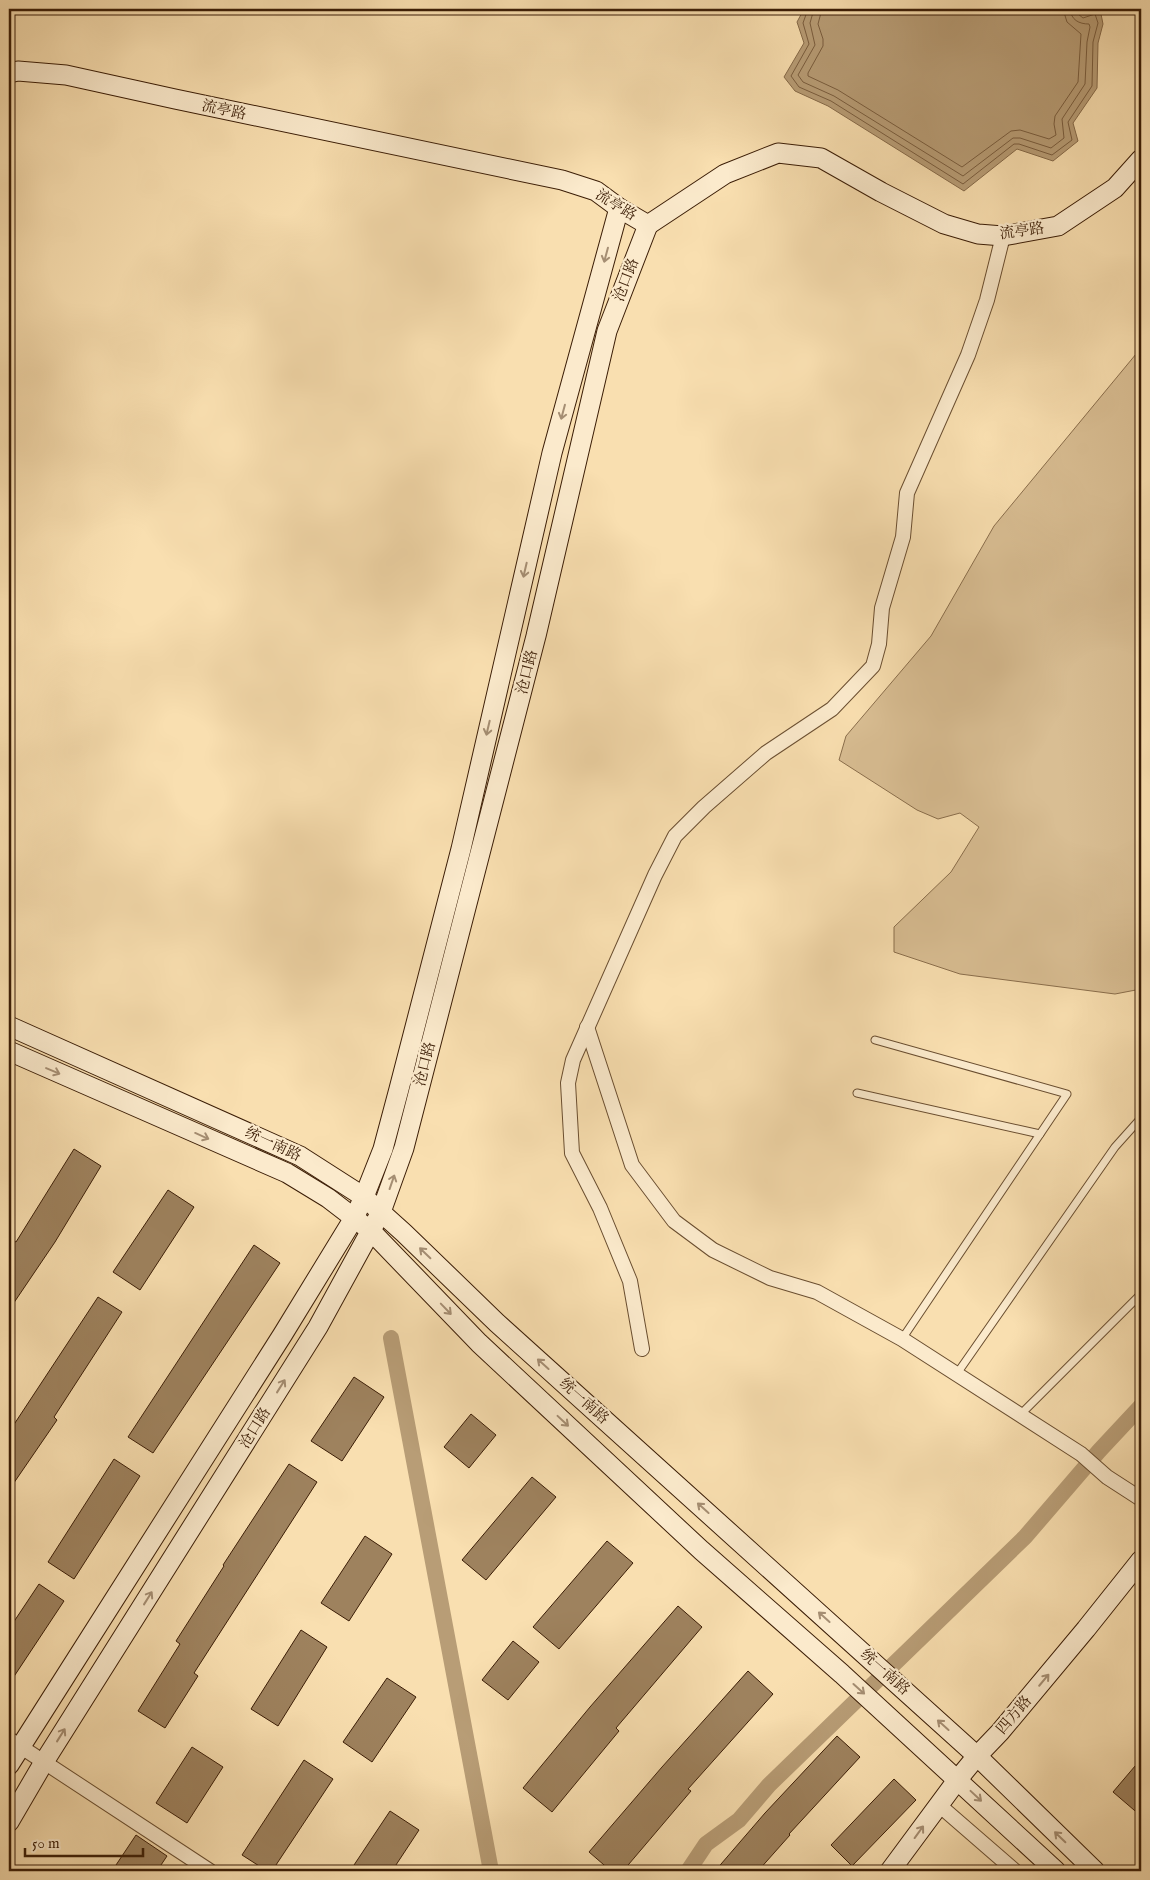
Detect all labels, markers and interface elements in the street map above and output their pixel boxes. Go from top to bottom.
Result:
street label: 流亭路 [200,96,248,124]
street label: 流亭路 [592,185,640,225]
street label: 流亭路 [998,218,1046,244]
one-way arrow [601,247,610,263]
street label: 沧口路 [609,256,643,304]
one-way arrow [558,404,567,420]
one-way arrow [520,562,529,578]
street label: 沧口路 [512,648,542,696]
one-way arrow [483,720,493,736]
street label: 沧口路 [410,1040,440,1088]
one-way arrow [46,1067,61,1076]
street label: 统一南路 [242,1123,304,1165]
one-way arrow [194,1131,209,1141]
one-way arrow [388,1175,397,1191]
one-way arrow [419,1247,431,1259]
one-way arrow [440,1302,452,1315]
one-way arrow [537,1359,550,1370]
street label: 统一南路 [555,1374,613,1428]
one-way arrow [276,1380,286,1394]
street label: 沧口路 [235,1404,275,1452]
one-way arrow [556,1415,569,1427]
one-way arrow [697,1502,710,1514]
one-way arrow [143,1591,153,1605]
one-way arrow [818,1611,831,1623]
street label: 统一南路 [856,1645,914,1699]
one-way arrow [1038,1674,1049,1687]
one-way arrow [852,1683,865,1695]
street label: 四方路 [992,1692,1036,1738]
one-way arrow [936,1719,949,1731]
one-way arrow [57,1729,67,1743]
one-way arrow [969,1790,982,1802]
scale bar [25,1825,142,1857]
one-way arrow [913,1826,924,1839]
one-way arrow [1054,1831,1066,1843]
text: 50 m [32,1834,60,1853]

